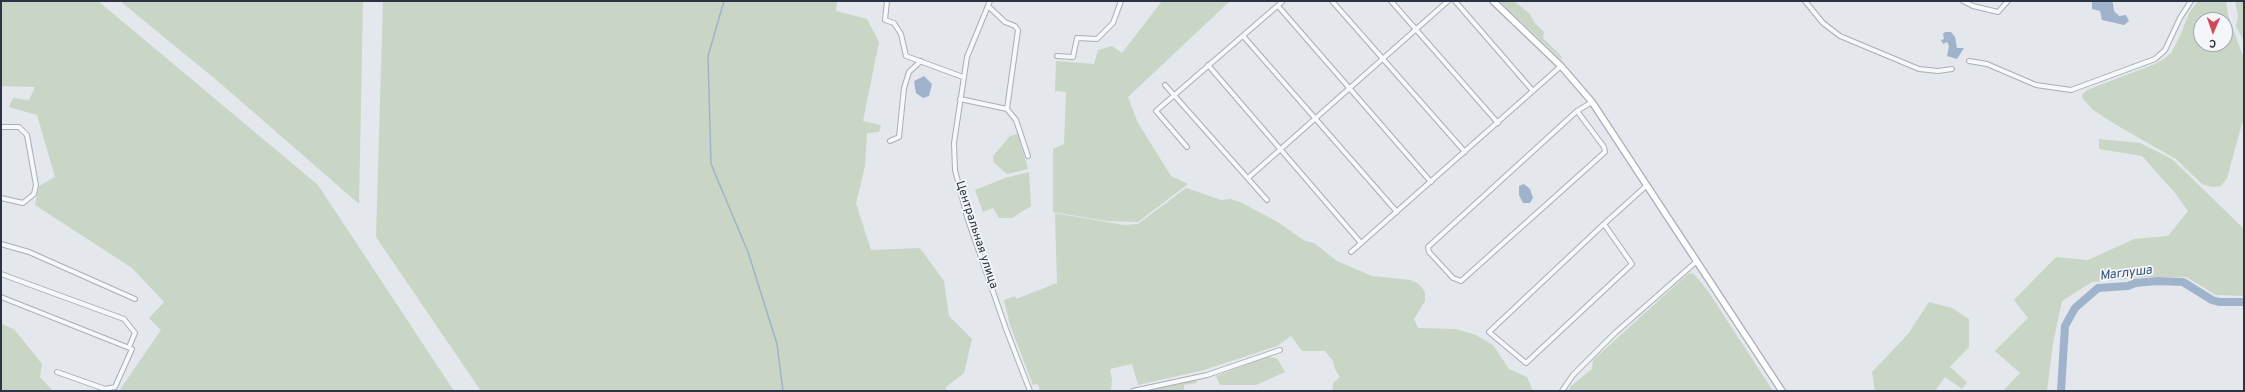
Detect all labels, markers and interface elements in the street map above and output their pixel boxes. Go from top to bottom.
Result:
north arrow [2193,12,2233,52]
text: С [2209,36,2216,50]
street label: Центральная улица [952,179,1000,291]
water label: Маглуша [2099,263,2153,285]

